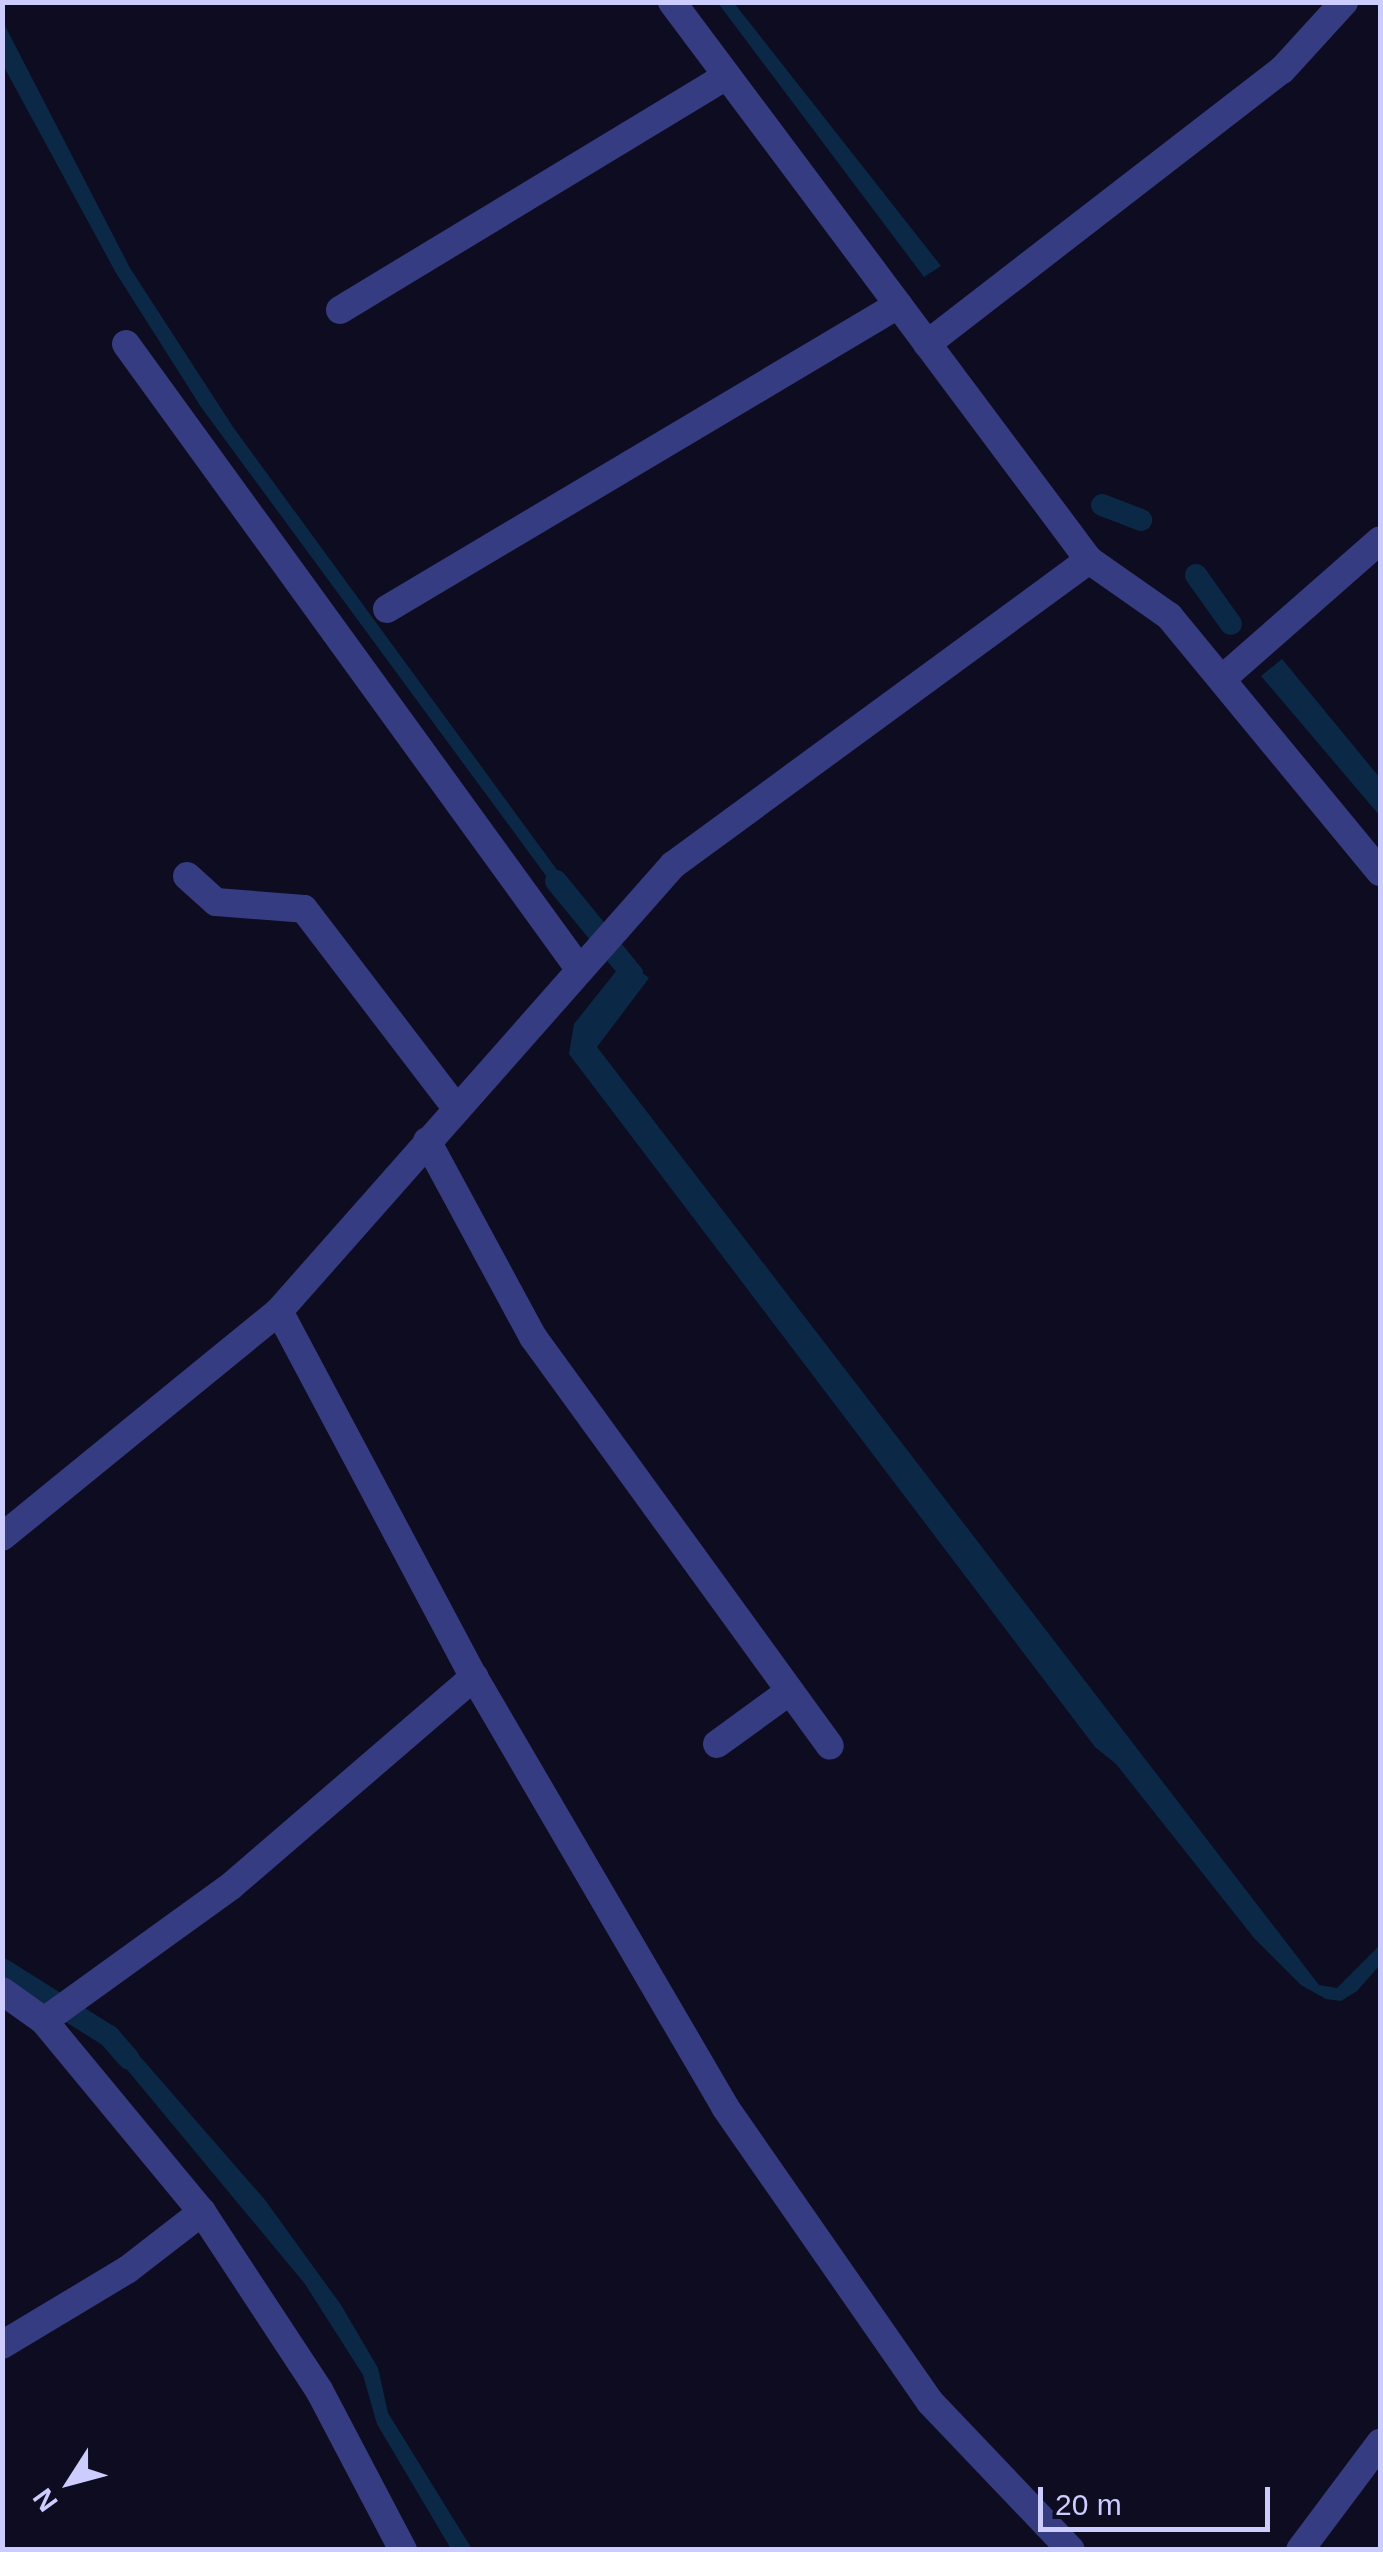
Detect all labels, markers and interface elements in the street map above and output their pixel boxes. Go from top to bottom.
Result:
north arrow [20,2432,120,2532]
scale bar [1043,2467,1276,2529]
text: N [27,2483,64,2517]
text: 20 m [1055,2488,1122,2521]

